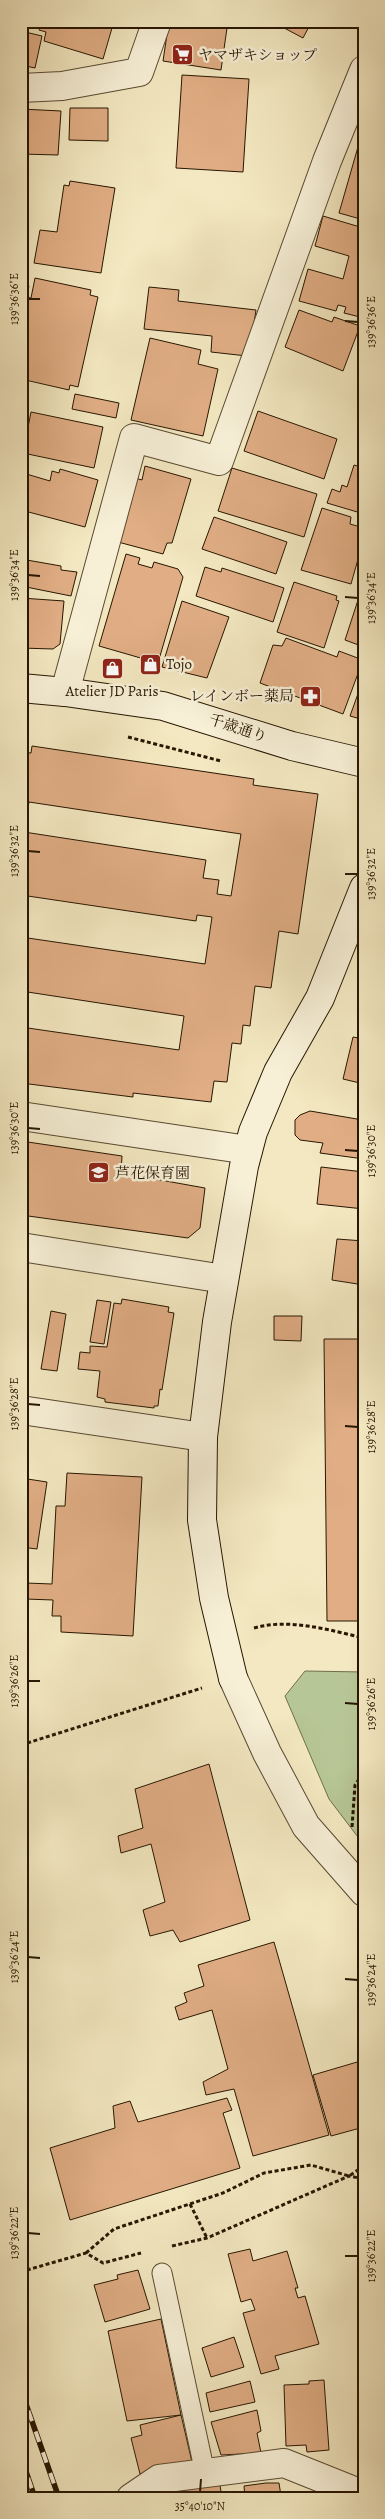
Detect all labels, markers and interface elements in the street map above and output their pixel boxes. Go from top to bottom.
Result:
supermarket icon: ヤマザキショップ [170,43,194,67]
place label: ヤマザキショップ [198,45,318,65]
text: 139°36'36"E [6,273,22,325]
text: 139°36'36"E [363,296,379,348]
text: 139°36'34"E [6,549,22,601]
text: 139°36'34"E [363,572,379,624]
shop icon: Tojo [138,652,162,676]
place label: Tojo [166,654,192,674]
shop icon: Atelier JD Paris [100,656,124,680]
place label: Atelier JD Paris [65,681,158,701]
pharmacy icon: レインボー薬局 [298,684,322,708]
place label: レインボー薬局 [190,686,294,706]
street label: 千歳通り [206,709,270,747]
text: 139°36'32"E [6,825,22,877]
text: 139°36'32"E [363,848,379,900]
text: 139°36'30"E [6,1102,22,1154]
text: 139°36'30"E [363,1125,379,1177]
school or university icon: 芦花保育園 [87,1161,111,1185]
place label: 芦花保育園 [115,1163,190,1183]
text: 139°36'28"E [6,1377,22,1431]
text: 139°36'28"E [363,1400,379,1454]
text: 139°36'26"E [6,1655,22,1707]
text: 139°36'26"E [363,1678,379,1730]
text: 139°36'24"E [6,1931,22,1983]
text: 139°36'24"E [363,1954,379,2006]
text: 139°36'22"E [6,2207,22,2259]
text: 139°36'22"E [363,2230,379,2282]
text: 35°40'10"N [175,2498,226,2514]

